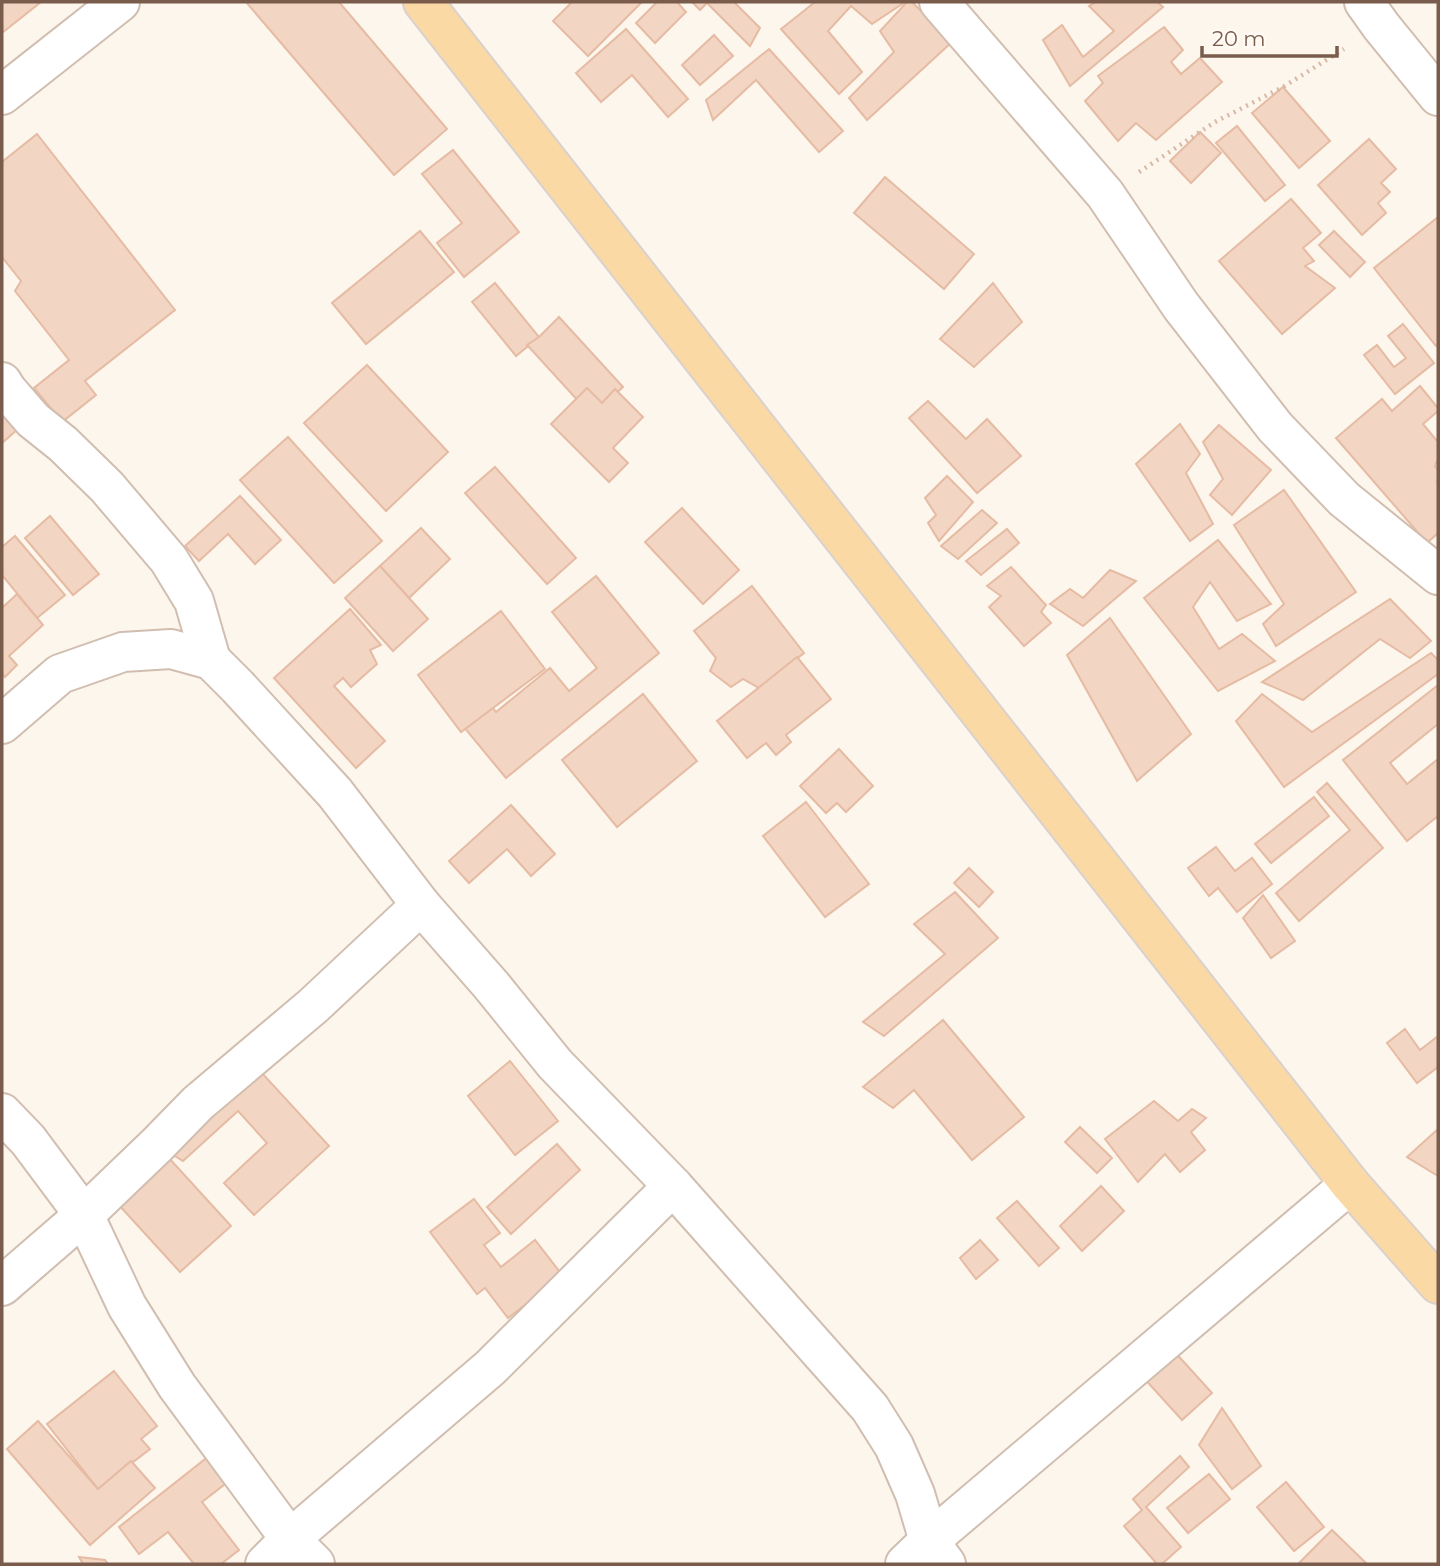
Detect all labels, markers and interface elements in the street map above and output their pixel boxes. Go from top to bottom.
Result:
scale bar [1202,14,1337,58]
text: 20 m [1212,26,1266,51]

